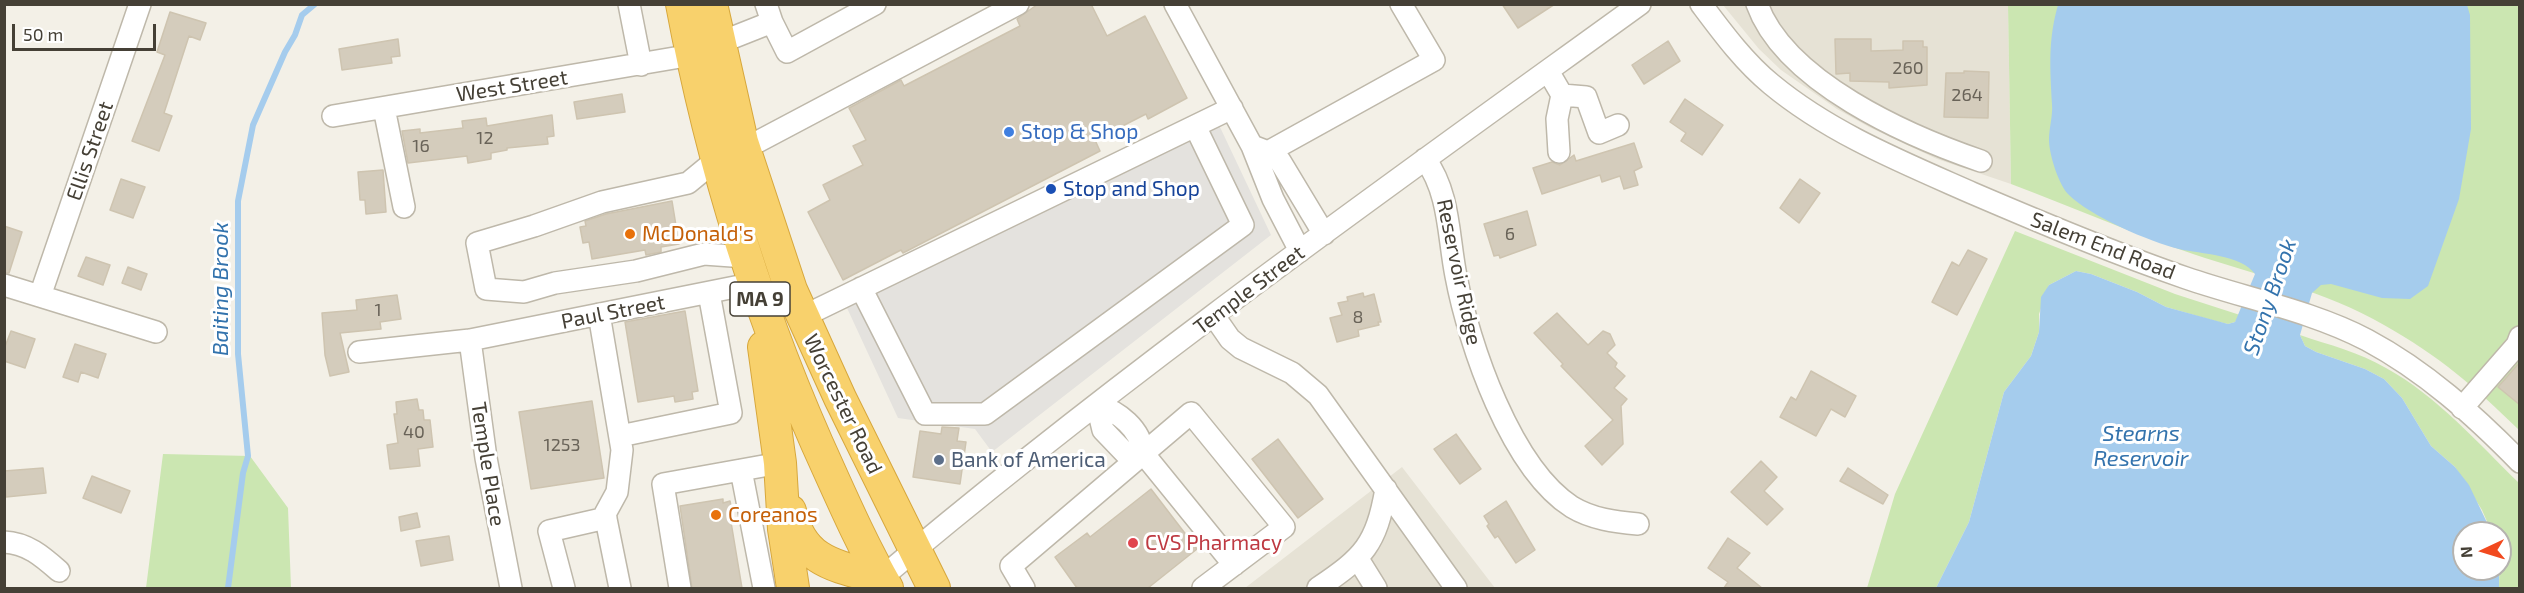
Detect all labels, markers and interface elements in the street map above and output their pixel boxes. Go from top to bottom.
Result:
scale bar [15,12,159,50]
text: 50 m [23,23,63,45]
house number: 260 [1892,57,1924,79]
street label: West Street [454,65,570,107]
house number: 264 [1951,84,1983,106]
street label: Ellis Street [61,98,119,204]
place label: Stop & Shop [1021,119,1138,145]
marker: Stop & Shop [1002,125,1016,139]
house number: 12 [476,127,494,149]
house number: 16 [412,135,430,157]
place label: Stop and Shop [1063,176,1200,202]
marker: Stop and Shop [1044,182,1058,196]
street label: Reservoir Ridge [1431,197,1487,347]
street label: Salem End Road [2027,207,2179,285]
place label: McDonald's [642,221,754,247]
water label: Baiting Brook [208,222,234,356]
house number: 6 [1505,223,1515,245]
marker: McDonald's [623,227,637,241]
water label: Stony Brook [2238,236,2302,358]
street label: Temple Street [1189,240,1309,340]
road number: MA 9 [730,282,790,316]
street label: Paul Street [559,290,667,334]
house number: 1 [374,299,382,321]
house number: 8 [1353,306,1363,328]
street label: Worcester Road [798,330,888,478]
street label: Temple Place [466,400,510,528]
house number: 40 [403,421,425,443]
water label: Stearns Reservoir [2093,421,2189,472]
house number: 1253 [544,434,580,456]
place label: Bank of America [951,447,1106,473]
marker: Bank of America [932,453,946,467]
place label: Coreanos [728,502,818,528]
marker: Coreanos [709,508,723,522]
north arrow [2452,521,2512,581]
place label: CVS Pharmacy [1145,530,1282,556]
marker: CVS Pharmacy [1126,536,1140,550]
text: N [2456,546,2475,559]

